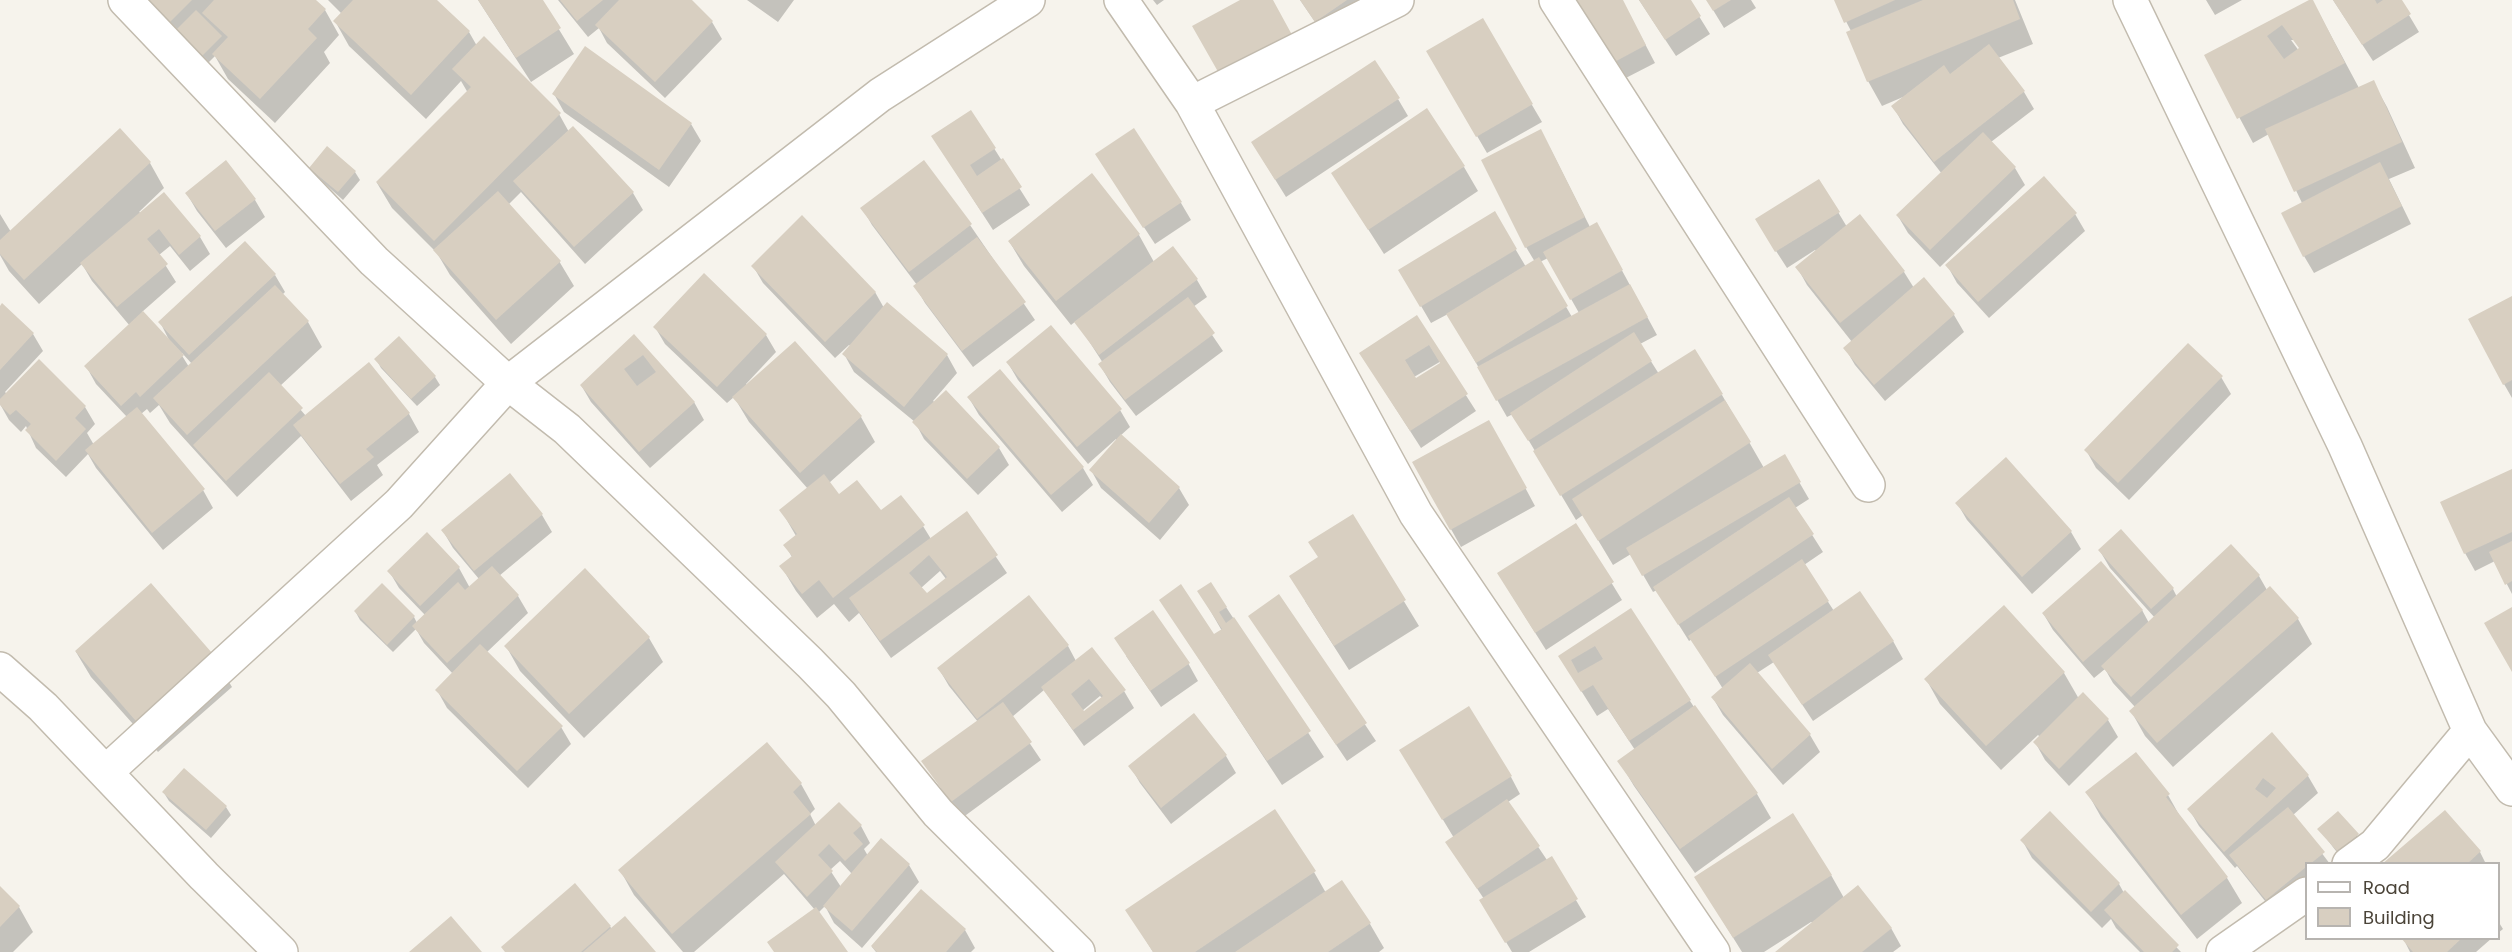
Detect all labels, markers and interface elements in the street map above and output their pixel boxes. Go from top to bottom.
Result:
legend [2305,862,2500,940]
text: Road [2363,875,2410,900]
text: Building [2363,905,2435,930]

